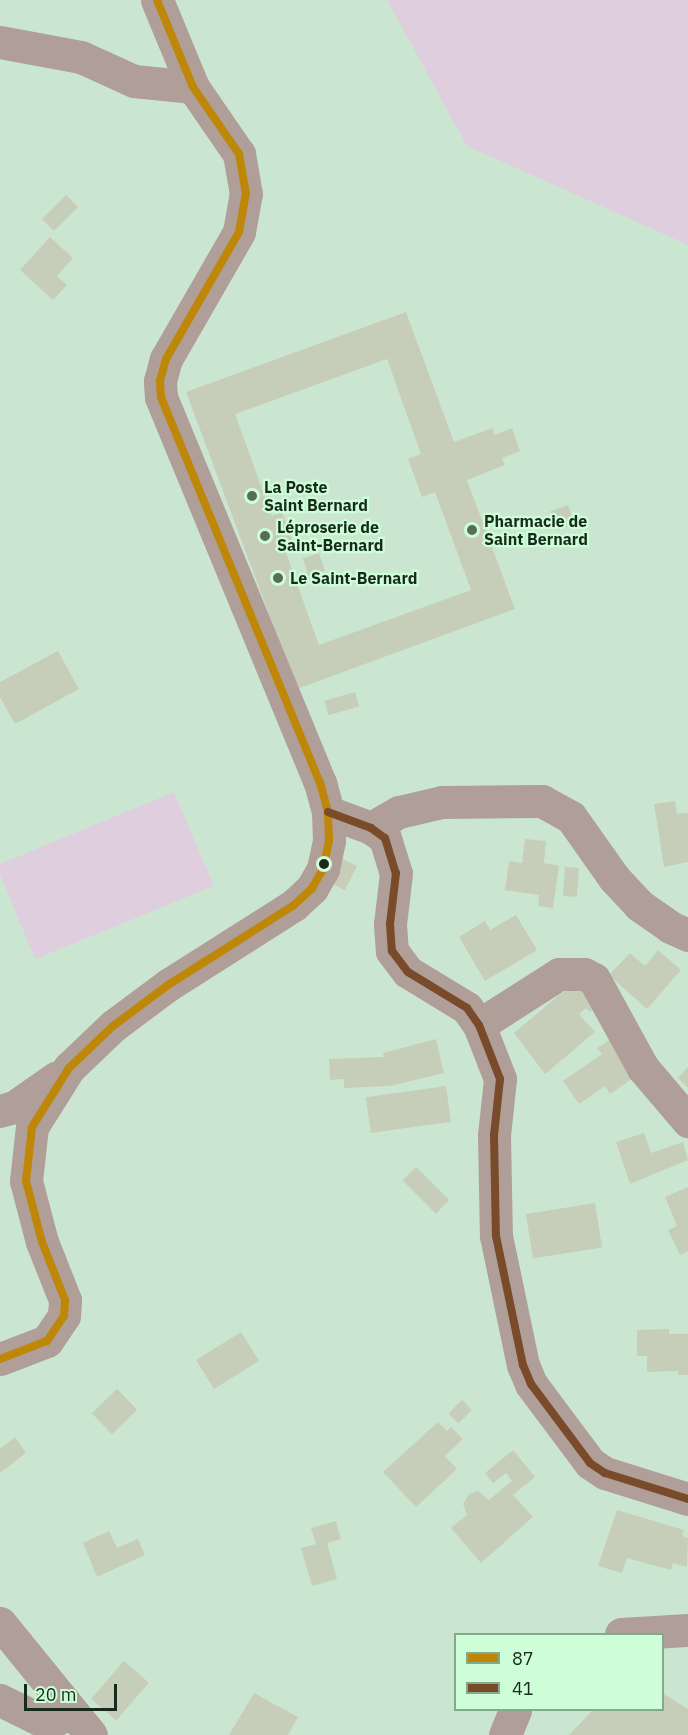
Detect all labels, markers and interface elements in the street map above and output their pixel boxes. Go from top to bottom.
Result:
place label: La Poste Saint Bernard [264,477,368,515]
marker: La Poste Saint Bernard [245,489,259,503]
place label: Pharmacie de Saint Bernard [484,511,588,549]
place label: Léproserie de Saint-Bernard [277,517,384,555]
marker: Pharmacie de Saint Bernard [465,523,479,537]
marker: Léproserie de Saint-Bernard [258,529,272,543]
place label: Le Saint-Bernard [290,568,418,588]
marker: Le Saint-Bernard [271,571,285,585]
unlabelled marker [318,858,330,870]
legend [454,1633,664,1711]
text: 87 [512,1647,534,1670]
scale bar [27,1672,120,1710]
text: 41 [512,1677,534,1700]
text: 20 m [35,1683,77,1706]

